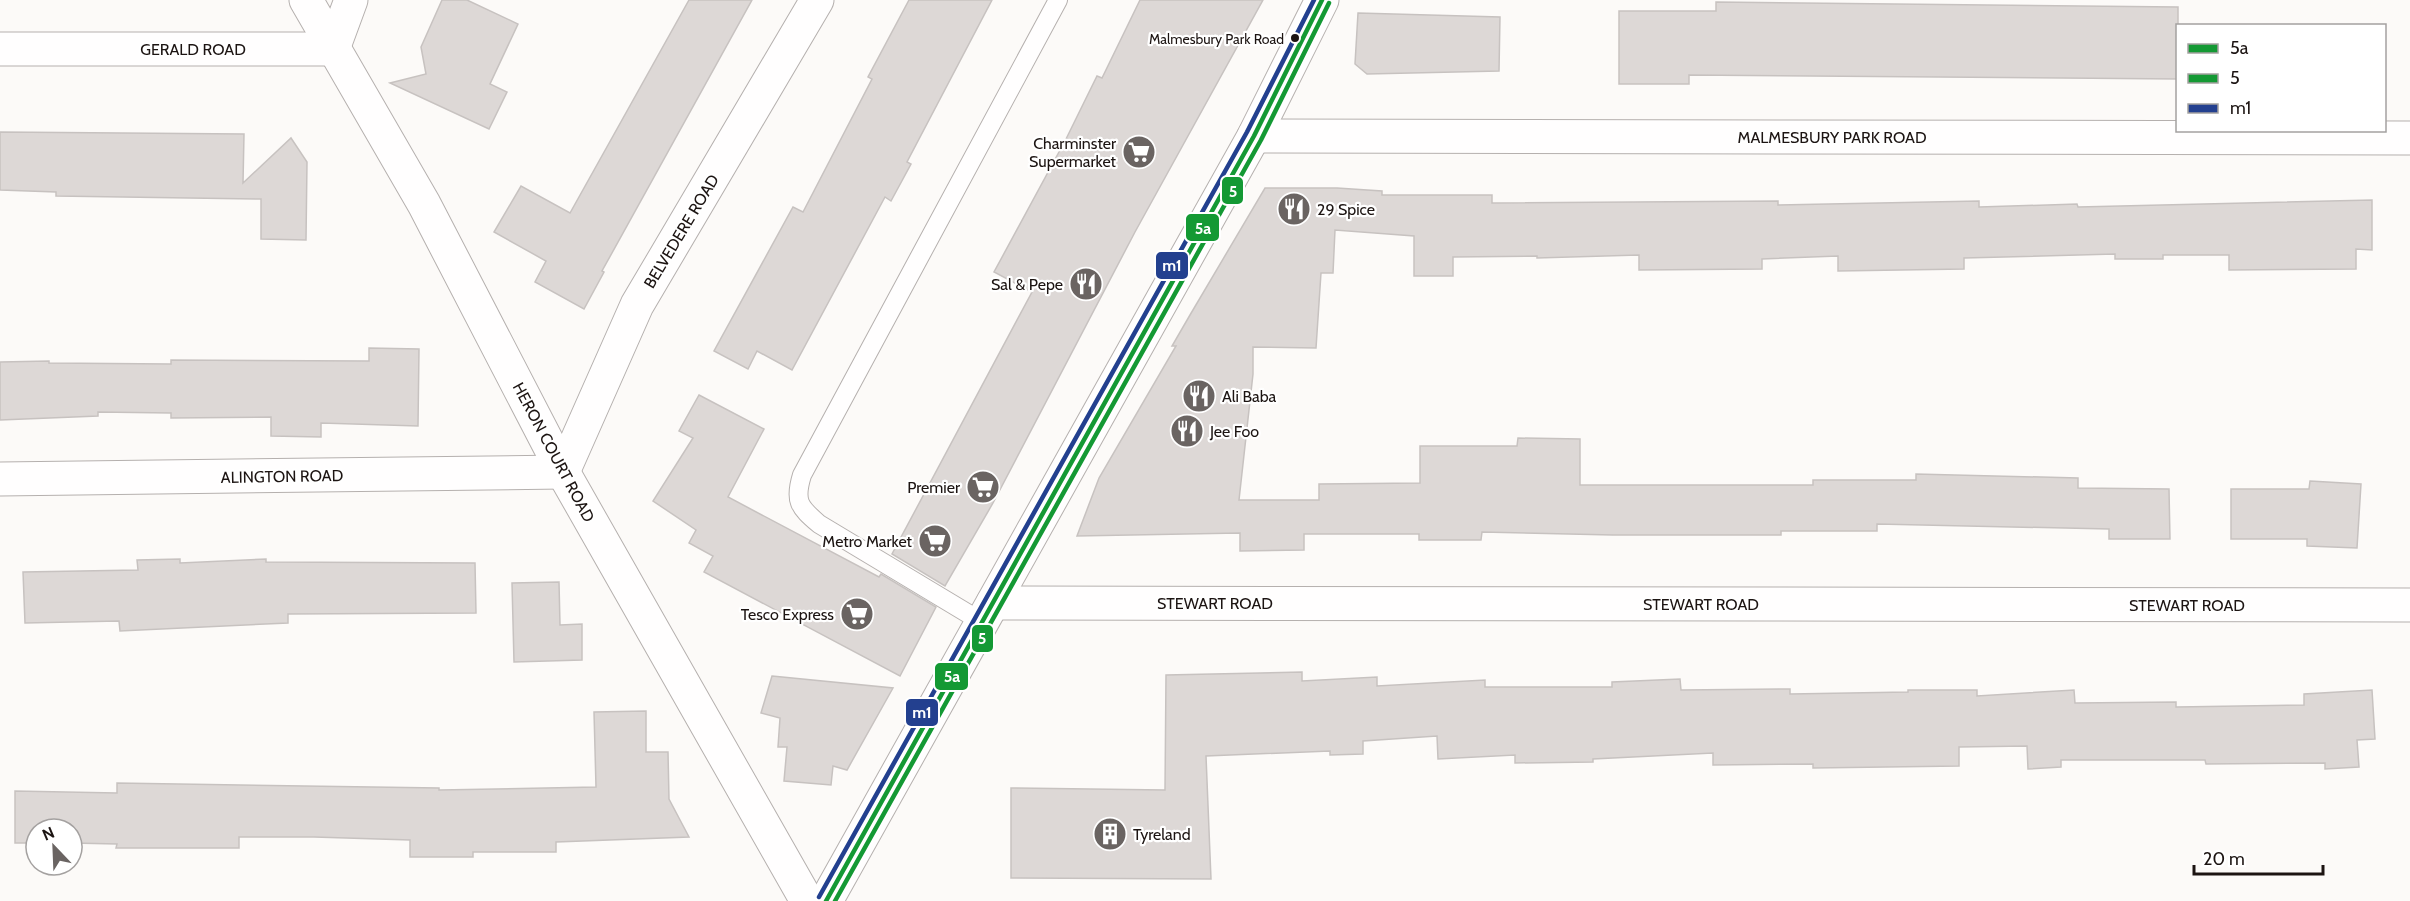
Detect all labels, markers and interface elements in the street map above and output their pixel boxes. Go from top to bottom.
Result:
legend [2176,24,2386,132]
place label: Malmesbury Park Road [1149,30,1284,48]
marker: Malmesbury Park Road [1289,32,1301,44]
text: 5a [2230,37,2249,59]
street label: GERALD ROAD [140,40,246,59]
text: 5 [2230,67,2240,89]
text: m1 [2230,97,2251,119]
street label: MALMESBURY PARK ROAD [1737,128,1927,147]
place label: Charminster Supermarket [1029,134,1117,171]
supermarket icon: Charminster Supermarket [1121,134,1157,170]
street label: BELVEDERE ROAD [640,171,723,292]
line badge: 5 [1221,176,1244,205]
text: 5 [1229,182,1237,201]
restaurant icon: 29 Spice [1276,191,1312,227]
place label: 29 Spice [1317,200,1375,219]
line badge: 5a [1185,213,1220,242]
text: 5a [1195,219,1211,238]
line badge: m1 [1155,251,1189,280]
text: m1 [1162,256,1182,275]
restaurant icon: Sal & Pepe [1068,266,1104,302]
place label: Sal & Pepe [991,275,1063,294]
restaurant icon: Ali Baba [1181,378,1217,414]
street label: HERON COURT ROAD [509,379,598,525]
place label: Ali Baba [1222,387,1277,406]
restaurant icon: Jee Foo [1169,413,1205,449]
place label: Jee Foo [1209,422,1259,441]
street label: ALINGTON ROAD [221,466,343,487]
supermarket icon: Premier [965,469,1001,505]
place label: Premier [907,478,961,497]
supermarket icon: Metro Market [917,523,953,559]
place label: Metro Market [822,532,913,551]
street label: STEWART ROAD [1157,594,1273,613]
street label: STEWART ROAD [1643,595,1759,614]
supermarket icon: Tesco Express [839,596,875,632]
street label: STEWART ROAD [2129,596,2245,615]
place label: Tesco Express [741,605,834,624]
line badge: 5 [971,624,994,653]
text: 5 [978,629,986,648]
line badge: 5a [934,662,969,691]
text: 5a [944,667,960,686]
line badge: m1 [905,698,939,727]
text: m1 [912,703,932,722]
building icon: Tyreland [1092,816,1128,852]
north arrow [24,817,84,877]
text: N [39,823,57,845]
place label: Tyreland [1133,825,1191,844]
scale bar [2194,838,2323,876]
text: 20 m [2203,848,2245,870]

